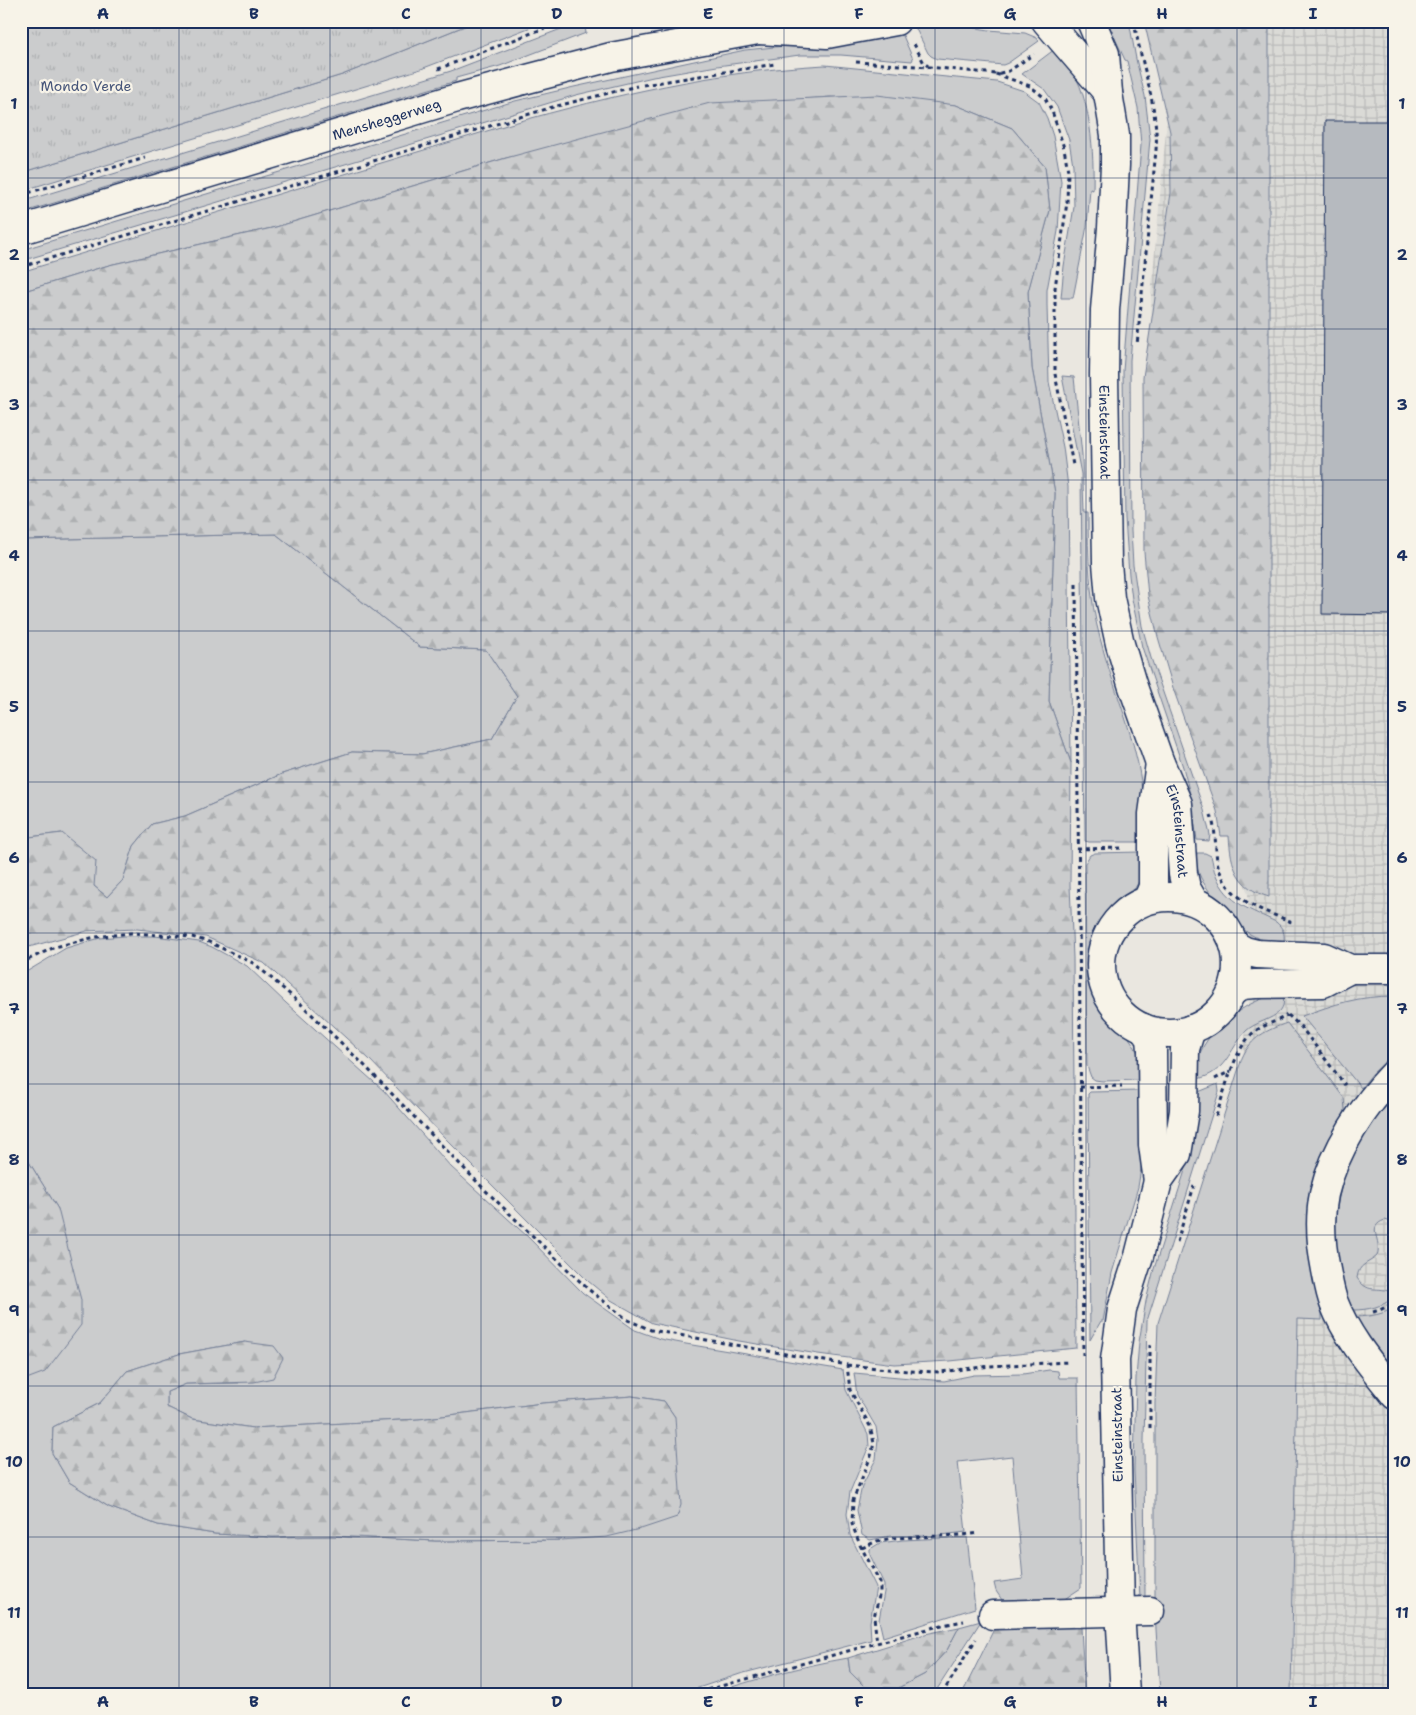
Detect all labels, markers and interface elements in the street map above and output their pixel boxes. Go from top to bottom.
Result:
text: A [97,3,109,24]
text: B [249,3,259,24]
text: C [401,3,411,24]
text: D [551,3,563,24]
text: E [703,3,713,24]
text: F [854,3,864,24]
text: G [1004,3,1017,24]
text: H [1156,3,1168,24]
text: I [1309,3,1318,24]
park label: Mondo Verde [40,77,132,95]
text: 1 [10,93,18,114]
text: 1 [1398,93,1406,114]
street label: Mensheggerweg [330,94,443,144]
text: 2 [8,244,20,265]
text: 2 [1396,244,1408,265]
street label: Einsteinstraat [1095,384,1115,480]
text: 3 [8,394,20,415]
text: 3 [1396,394,1408,415]
text: 4 [8,545,20,566]
text: 4 [1396,545,1408,566]
text: 5 [9,696,19,717]
text: 5 [1397,696,1407,717]
street label: Einsteinstraat [1161,781,1193,880]
text: 6 [8,847,20,868]
text: 6 [1396,847,1408,868]
text: 7 [8,998,20,1019]
text: 7 [1396,998,1408,1019]
text: 8 [8,1149,20,1170]
text: 8 [1396,1149,1408,1170]
text: 9 [8,1300,20,1321]
text: 9 [1396,1300,1408,1321]
street label: Einsteinstraat [1107,1387,1127,1483]
text: 10 [5,1451,23,1472]
text: 10 [1393,1451,1411,1472]
text: 11 [7,1602,21,1623]
text: 11 [1395,1602,1409,1623]
text: A [97,1691,109,1712]
text: B [249,1691,259,1712]
text: C [401,1691,411,1712]
text: D [551,1691,563,1712]
text: E [703,1691,713,1712]
text: F [854,1691,864,1712]
text: G [1004,1691,1017,1712]
text: H [1156,1691,1168,1712]
text: I [1309,1691,1318,1712]

